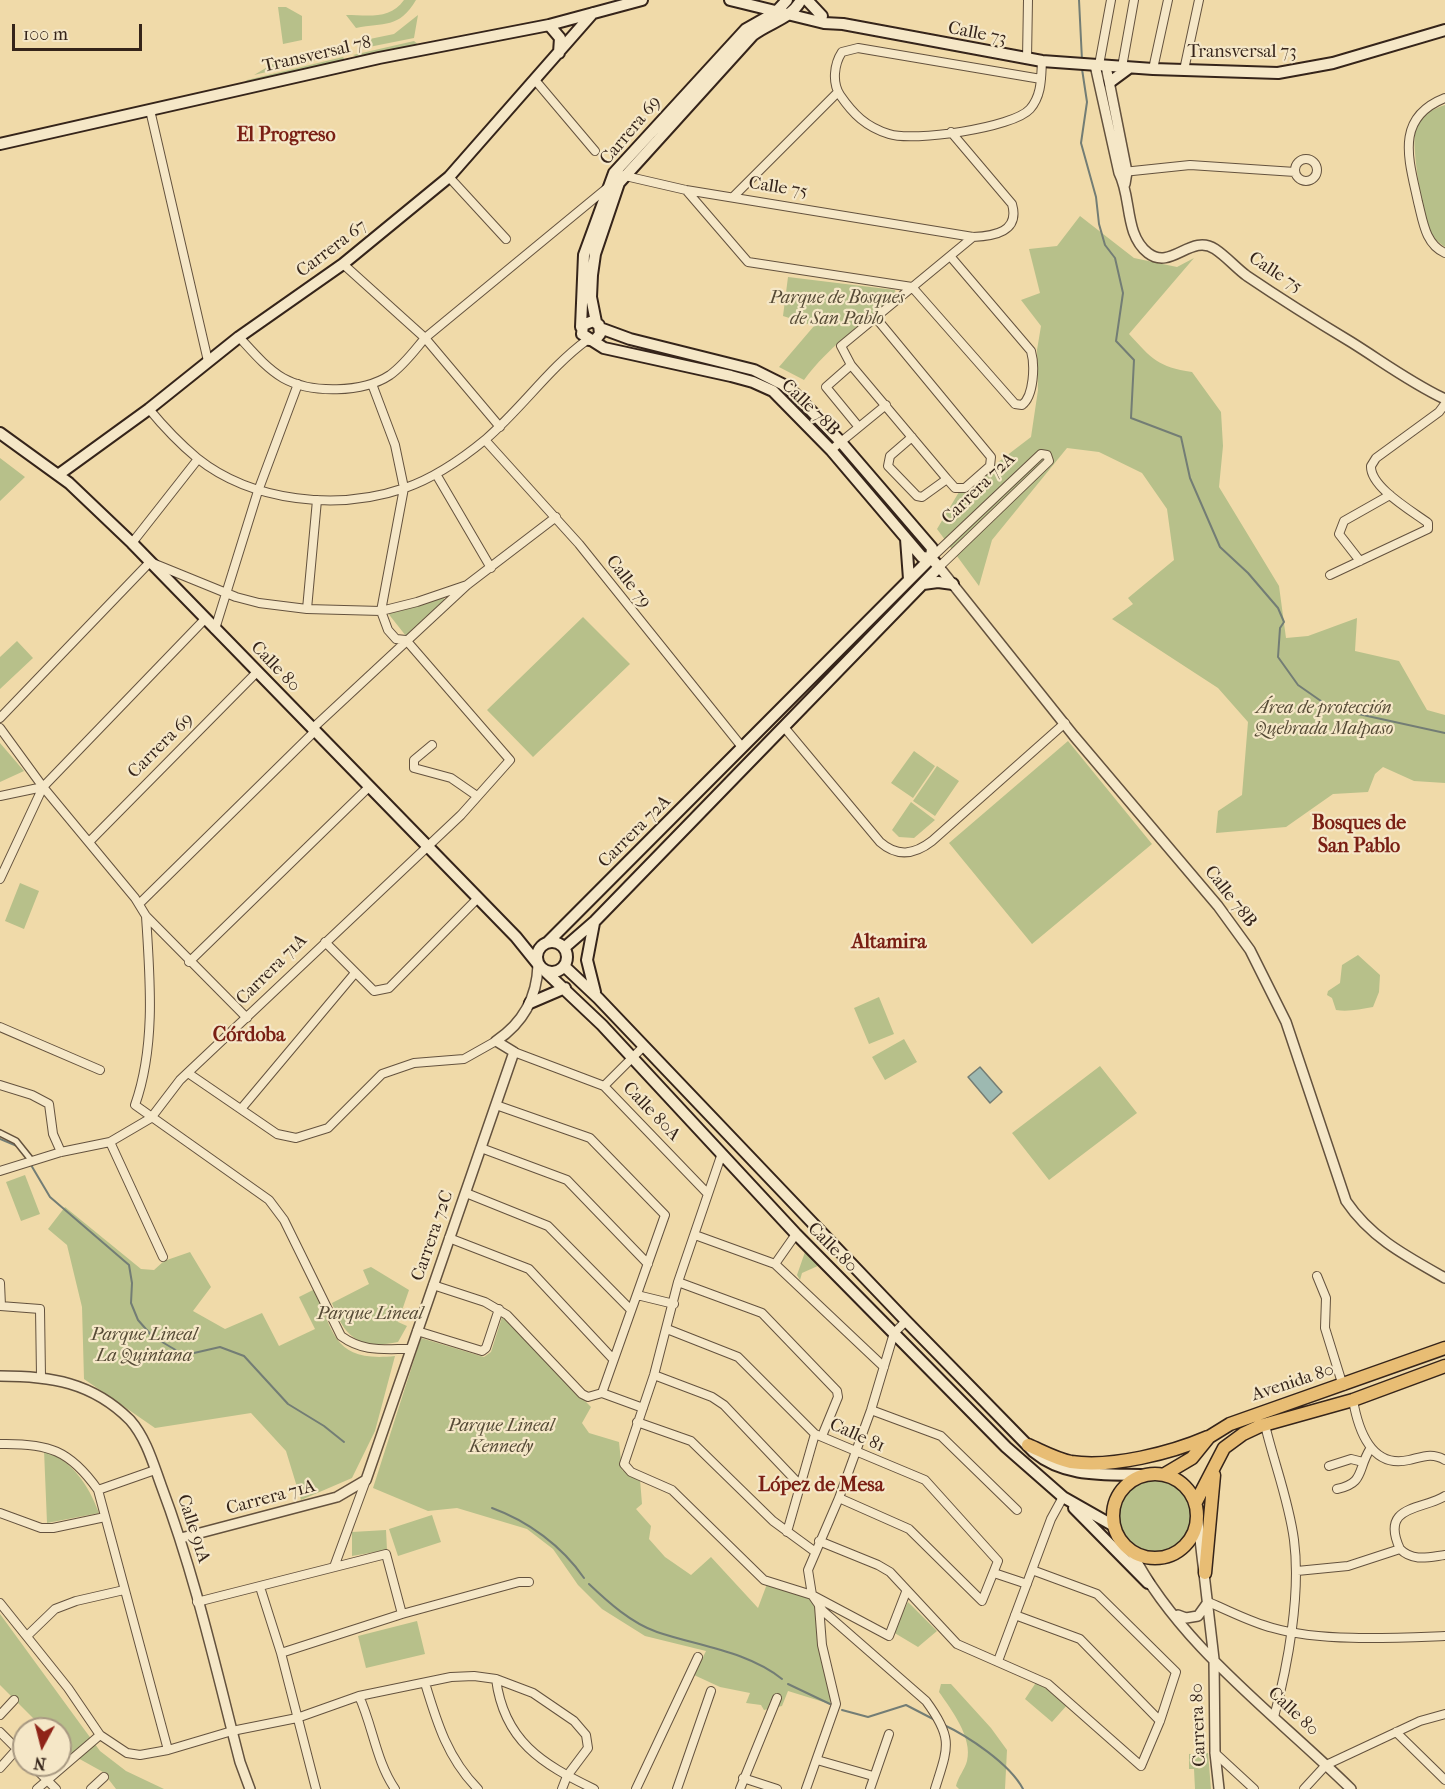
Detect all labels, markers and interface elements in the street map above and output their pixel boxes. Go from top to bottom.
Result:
scale bar [15,12,146,50]
street label: Calle 73 [946,18,1008,50]
text: 100 m [23,24,68,45]
street label: Transversal 78 [261,32,373,78]
street label: Transversal 73 [1187,42,1297,64]
street label: Carrera 69 [596,92,666,170]
district label: El Progreso [236,124,336,148]
street label: Calle 75 [747,173,809,203]
street label: Carrera 67 [292,215,372,283]
street label: Calle 75 [1244,248,1306,298]
park label: Parque de Bosques de San Pablo [769,288,905,330]
street label: Calle 78B [776,375,844,441]
street label: Carrera 72A [938,449,1020,529]
street label: Calle 79 [601,551,655,613]
street label: Calle 80 [246,637,304,697]
park label: Área de protección Quebrada Malpaso [1255,698,1393,740]
street label: Carrera 69 [124,709,198,783]
street label: Carrera 72A [594,791,676,873]
district label: Bosques de San Pablo [1312,812,1406,859]
street label: Calle 78B [1199,862,1261,932]
street label: Carrera 71A [232,930,312,1010]
district label: Altamira [851,931,927,955]
district label: Córdoba [213,1024,285,1048]
street label: Calle 80A [618,1078,684,1146]
street label: Carrera 72C [407,1188,459,1284]
street label: Calle 80 [802,1218,862,1278]
park label: Parque Lineal [317,1304,423,1326]
park label: Parque Lineal La Quintana [91,1325,197,1368]
street label: Avenida 80 [1249,1360,1337,1406]
street label: Calle 81 [826,1414,888,1458]
park label: Parque Lineal Kennedy [448,1416,554,1458]
district label: López de Mesa [758,1474,884,1498]
street label: Carrera 71A [224,1476,318,1520]
street label: Calle 91A [172,1492,214,1566]
street label: Carrera 80 [1187,1683,1211,1767]
street label: Calle 80 [1263,1683,1323,1741]
north arrow [12,1717,72,1777]
text: N [33,1753,47,1774]

